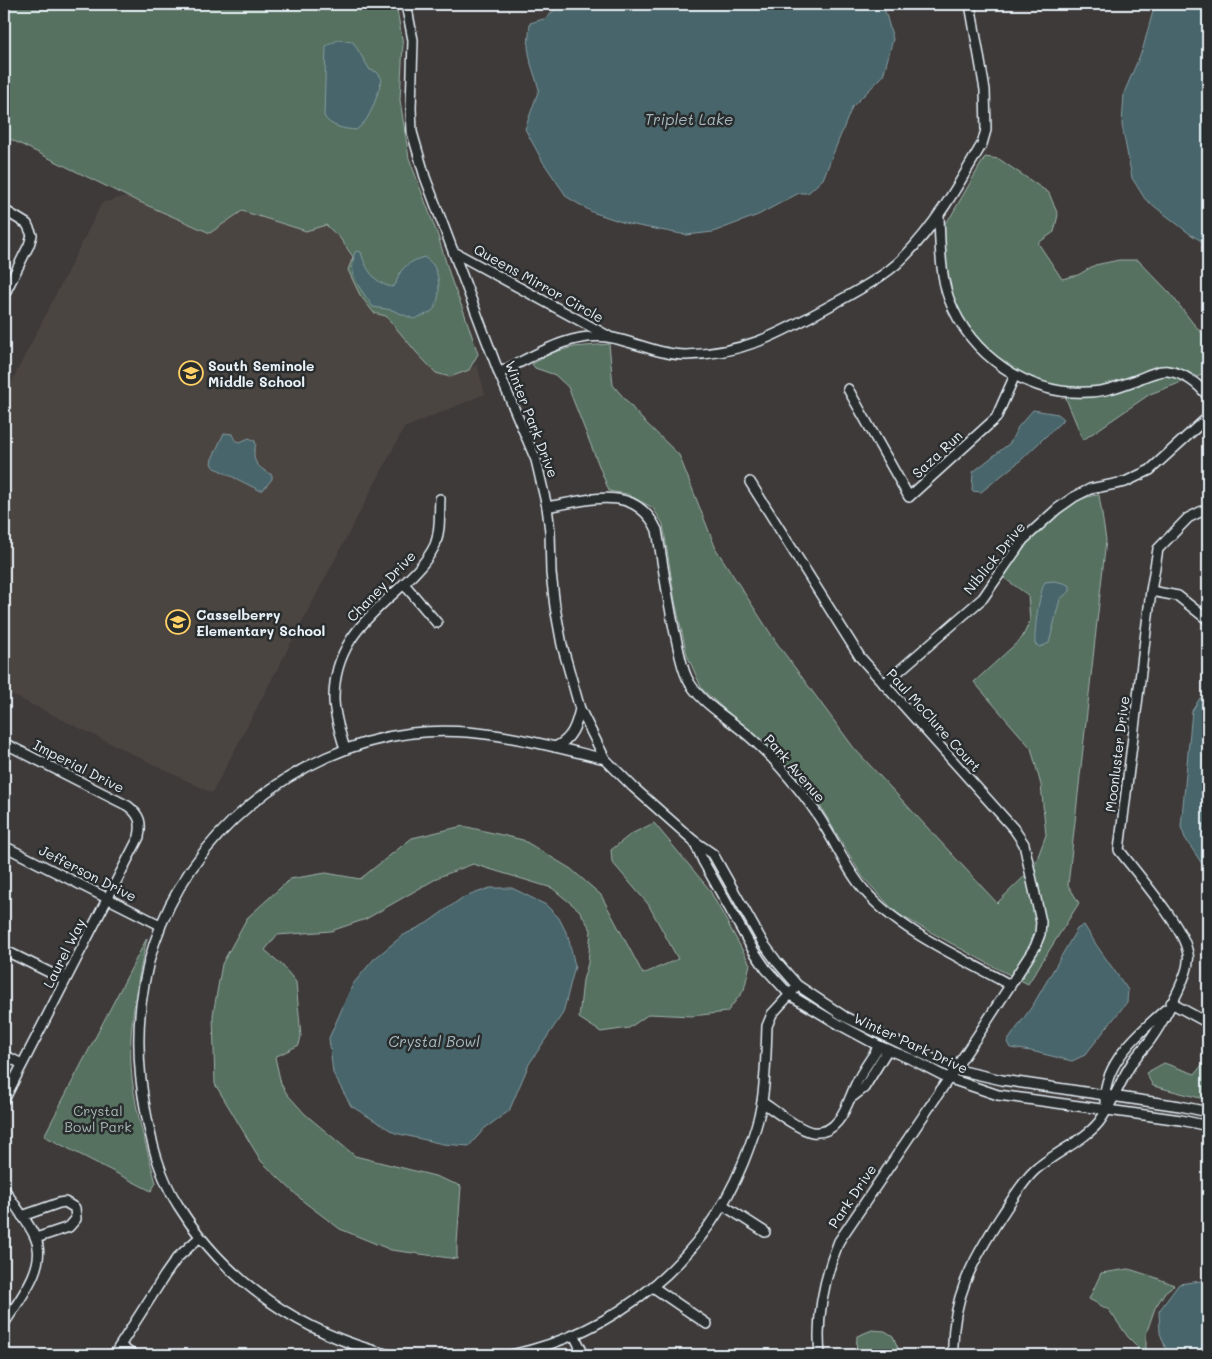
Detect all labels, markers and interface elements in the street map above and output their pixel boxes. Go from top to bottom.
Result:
water label: Triplet Lake [645,109,733,129]
street label: Queens Mirror Circle [471,239,607,327]
place label: South Seminole Middle School [208,356,314,391]
street label: Winter Park Drive [501,358,563,480]
school or university icon: South Seminole Middle School [178,360,204,386]
street label: Saza Run [908,426,966,482]
street label: Niblick Drive [959,518,1029,598]
street label: Chaney Drive [342,546,420,626]
place label: Casselberry Elementary School [196,605,325,640]
school or university icon: Casselberry Elementary School [165,609,191,635]
street label: Paul McClure Court [883,664,985,776]
street label: Moonluster Drive [1100,695,1134,813]
street label: Park Avenue [760,730,830,806]
street label: Imperial Drive [30,735,128,797]
street label: Jefferson Drive [36,840,140,906]
street label: Laurel Way [38,915,90,991]
street label: Winter Park Drive [851,1008,971,1078]
water label: Crystal Bowl [388,1031,480,1051]
park label: Crystal Bowl Park [64,1101,132,1136]
street label: Park Drive [824,1160,880,1232]

